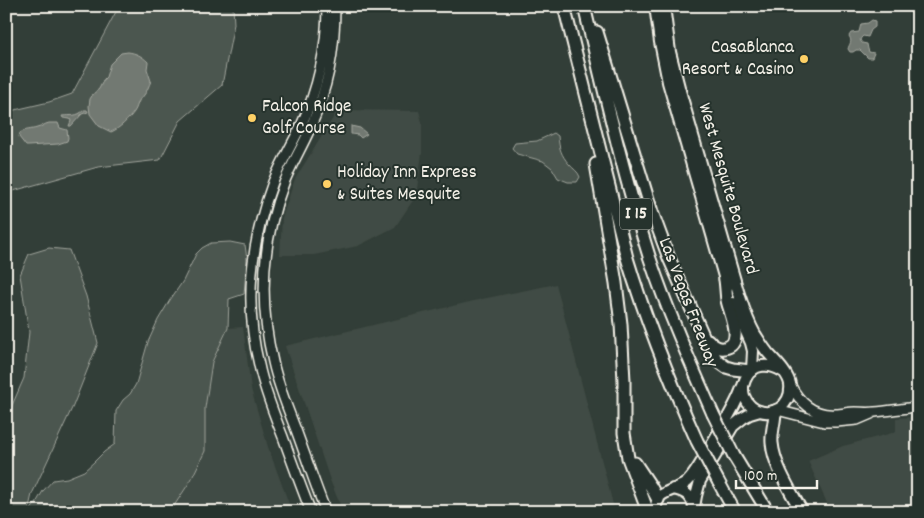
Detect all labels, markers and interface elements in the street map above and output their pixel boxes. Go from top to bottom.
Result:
place label: CasaBlanca Resort & Casino [682,35,795,84]
marker: CasaBlanca Resort & Casino [798,53,810,65]
place label: Falcon Ridge Golf Course [262,94,351,143]
street label: West Mesquite Boulevard [690,100,764,278]
marker: Falcon Ridge Golf Course [246,112,258,124]
place label: Holiday Inn Express & Suites Mesquite [337,160,477,209]
marker: Holiday Inn Express & Suites Mesquite [321,178,333,190]
road number: I 15 [620,198,652,230]
street label: Las Vegas Freeway [650,234,724,372]
scale bar [736,458,818,490]
text: 100 m [744,466,777,488]

